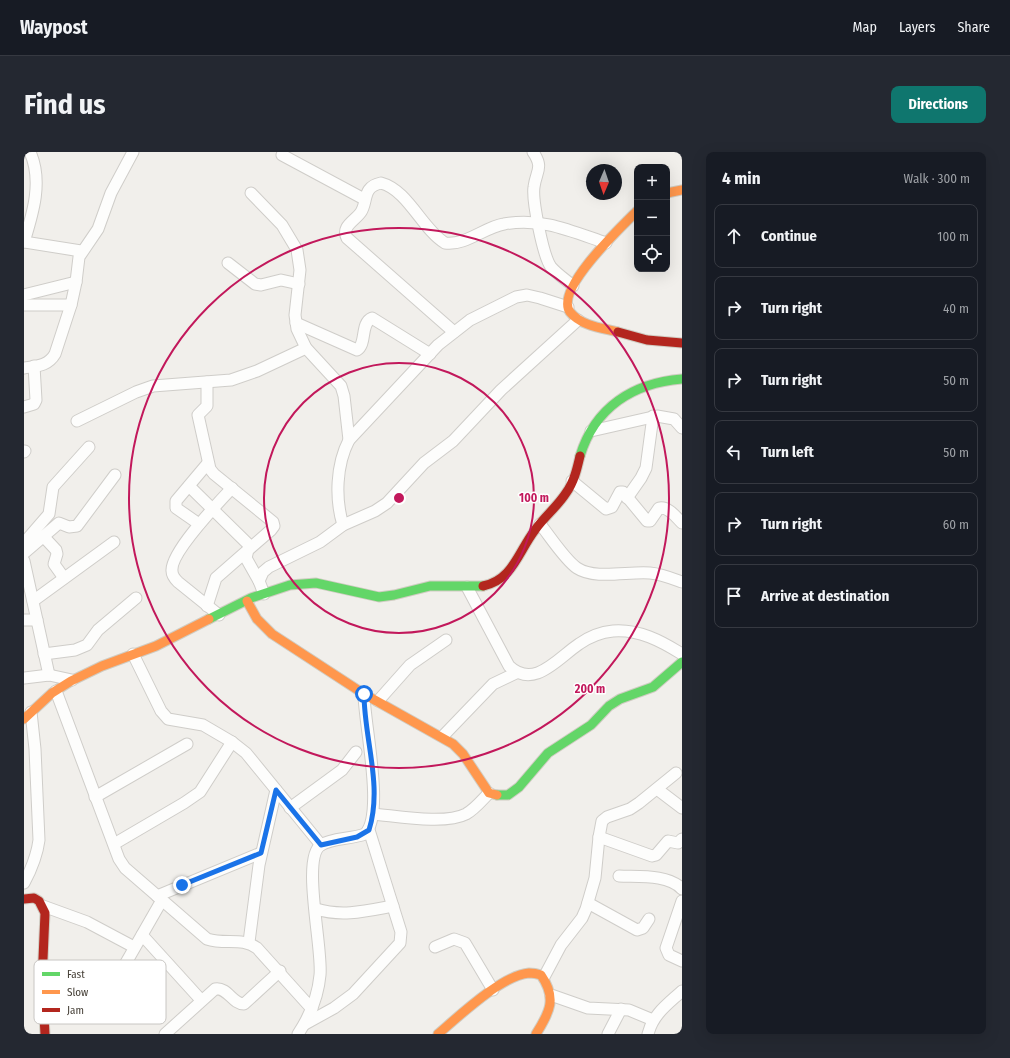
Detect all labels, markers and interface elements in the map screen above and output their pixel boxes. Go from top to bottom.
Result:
text: Waypost [20,16,88,39]
text: Map [853,19,877,36]
text: Layers [899,19,935,36]
text: Share [957,19,990,36]
button: Directions [891,86,986,123]
text: Find us [24,88,106,121]
north arrow [586,164,622,200]
map controls [634,164,670,272]
button: + [634,164,670,200]
text: 4 min [722,168,761,189]
text: Walk · 300 m [904,171,970,186]
button: − [634,200,670,236]
icon: ahead [723,225,745,247]
text: Continue [761,227,817,245]
text: 100 m [937,229,969,244]
button: locate [634,236,670,272]
icon: right [723,297,745,319]
text: Turn right [761,299,822,317]
text: 40 m [943,301,969,316]
icon: right [723,369,745,391]
text: Turn right [761,371,822,389]
text: 50 m [943,373,969,388]
icon: left [723,441,745,463]
text: Turn left [761,443,814,461]
text: 50 m [943,445,969,460]
centre of rings [392,491,406,505]
text: 100 m [519,491,549,505]
icon: right [723,513,745,535]
text: Turn right [761,515,822,533]
text: 60 m [943,517,969,532]
icon: arrive [723,585,745,607]
text: Arrive at destination [761,587,889,605]
text: 200 m [574,682,605,696]
route start [355,685,373,703]
route end [173,876,191,894]
legend [34,960,166,1024]
text: Fast [67,968,85,981]
text: Slow [67,986,88,999]
text: Jam [67,1004,84,1017]

